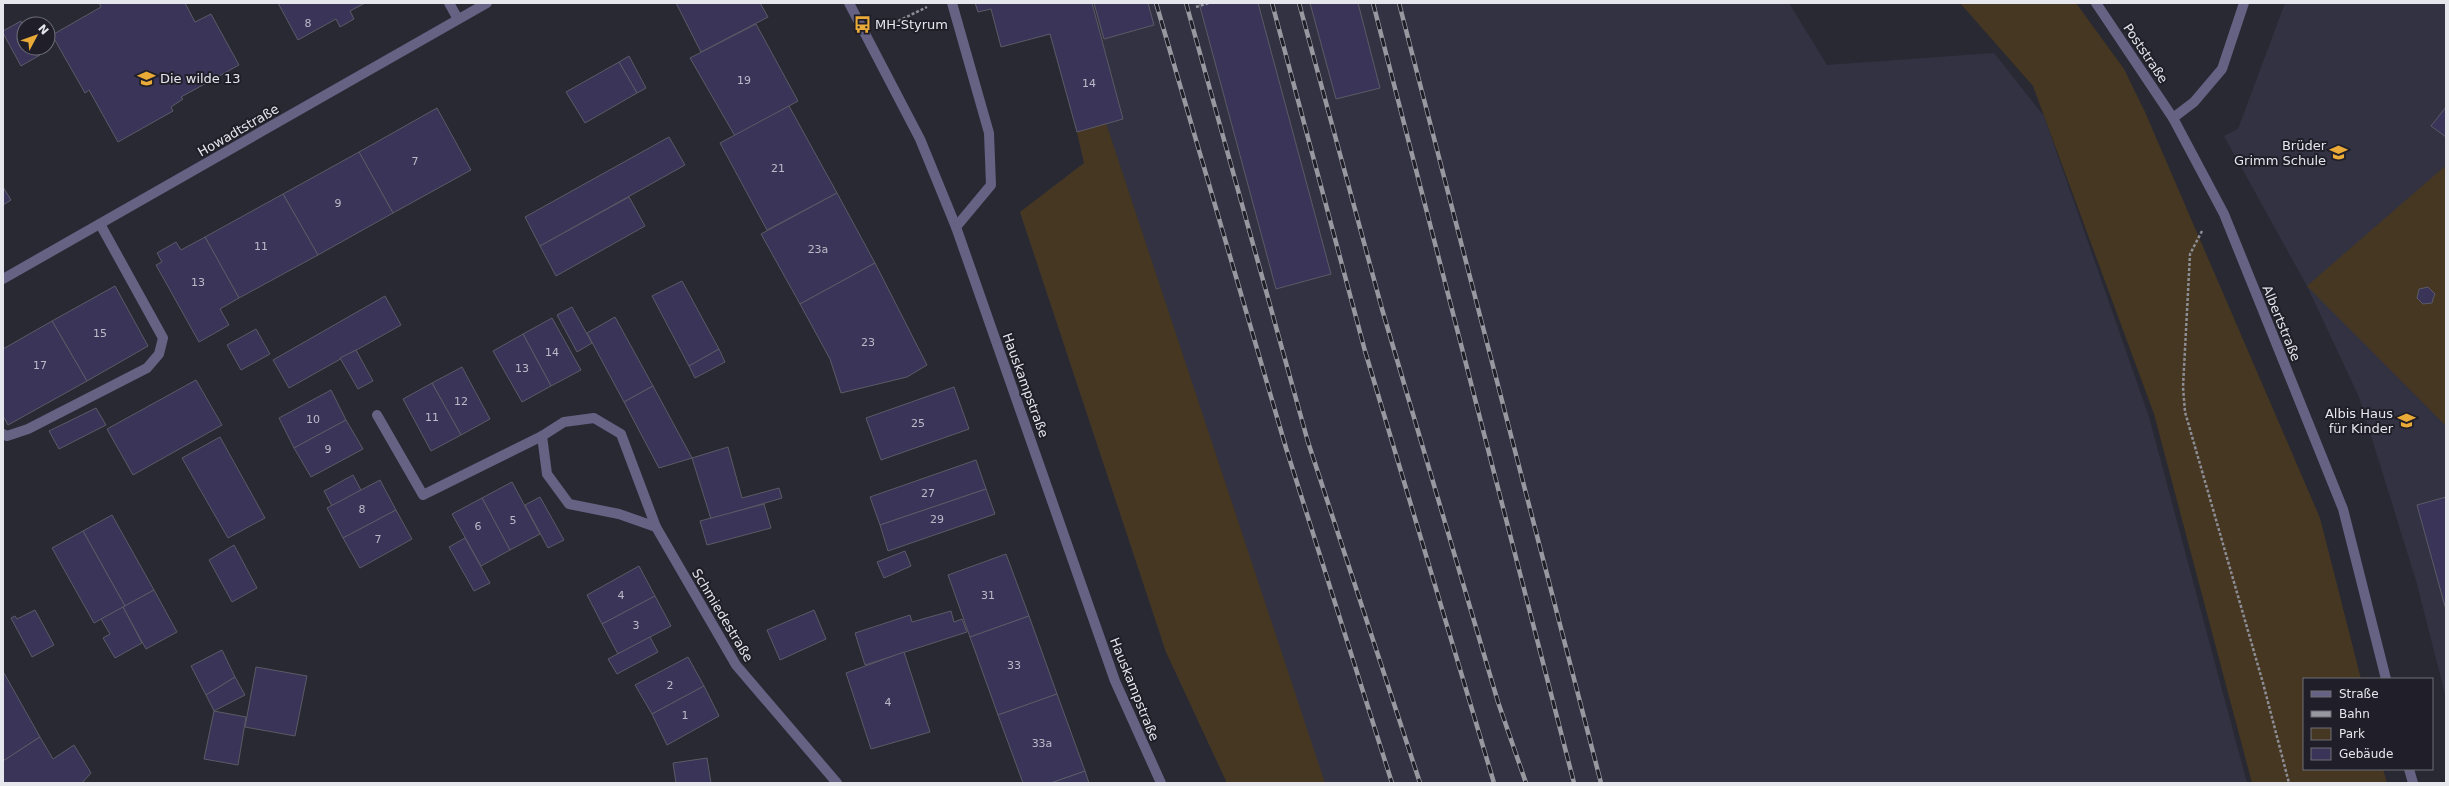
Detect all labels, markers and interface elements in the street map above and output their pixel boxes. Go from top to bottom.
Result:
bus stop icon: MH-Styrum [852,14,872,34]
north arrow [16,16,56,56]
house number: 8 [305,17,312,30]
place label: MH-Styrum [875,17,948,32]
street label: Poststraße [2120,21,2171,86]
text: N [35,22,51,38]
school or university icon: Die wilde 13 [137,68,157,88]
place label: Die wilde 13 [160,71,241,86]
house number: 19 [737,74,751,87]
house number: 14 [1082,77,1096,90]
street label: Howadtstraße [195,101,281,160]
place label: Brüder Grimm Schule [2234,138,2327,168]
school or university icon: Brüder Grimm Schule [2329,142,2349,162]
house number: 7 [412,155,419,168]
house number: 21 [771,162,785,175]
house number: 9 [335,197,342,210]
house number: 11 [254,240,268,253]
house number: 23a [808,243,828,256]
house number: 13 [191,276,205,289]
street label: Albertstraße [2259,283,2304,363]
house number: 15 [93,327,107,340]
street label: Hauskampstraße [1000,331,1051,440]
house number: 23 [861,336,875,349]
house number: 14 [545,346,559,359]
house number: 17 [33,359,47,372]
house number: 13 [515,362,529,375]
house number: 12 [454,395,468,408]
place label: Albis Haus für Kinder [2325,406,2394,436]
school or university icon: Albis Haus für Kinder [2396,410,2416,430]
house number: 11 [425,411,439,424]
house number: 10 [306,413,320,426]
house number: 25 [911,417,925,430]
house number: 9 [325,443,332,456]
house number: 27 [921,487,935,500]
house number: 8 [359,503,366,516]
house number: 29 [930,513,944,526]
house number: 5 [510,514,517,527]
house number: 6 [475,520,482,533]
house number: 7 [375,533,382,546]
street label: Schmiedestraße [689,566,756,664]
house number: 4 [618,589,625,602]
house number: 31 [981,589,995,602]
house number: 3 [633,619,640,632]
street label: Hauskampstraße [1107,635,1162,743]
house number: 33 [1007,659,1021,672]
legend [2303,678,2433,770]
house number: 2 [667,679,674,692]
text: Straße [2339,687,2379,701]
house number: 4 [885,696,892,709]
text: Bahn [2339,707,2370,721]
house number: 1 [682,709,689,722]
text: Park [2339,727,2365,741]
house number: 33a [1032,737,1052,750]
text: Gebäude [2339,747,2393,761]

